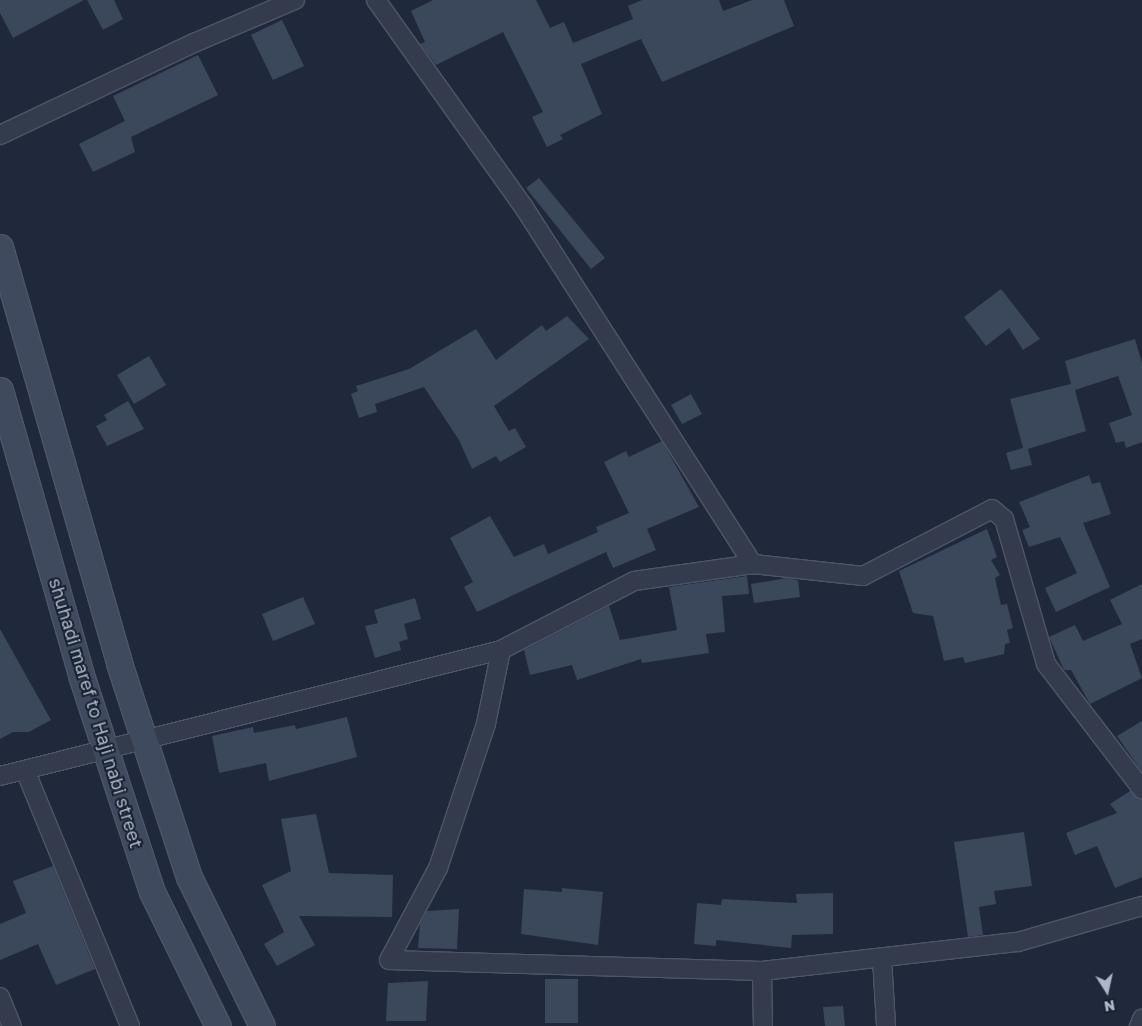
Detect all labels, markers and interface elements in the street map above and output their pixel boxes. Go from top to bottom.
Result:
street label: shuhadi maref to Haji nabi street [45,575,147,851]
north arrow [1082,966,1132,1016]
text: N [1103,997,1116,1016]

